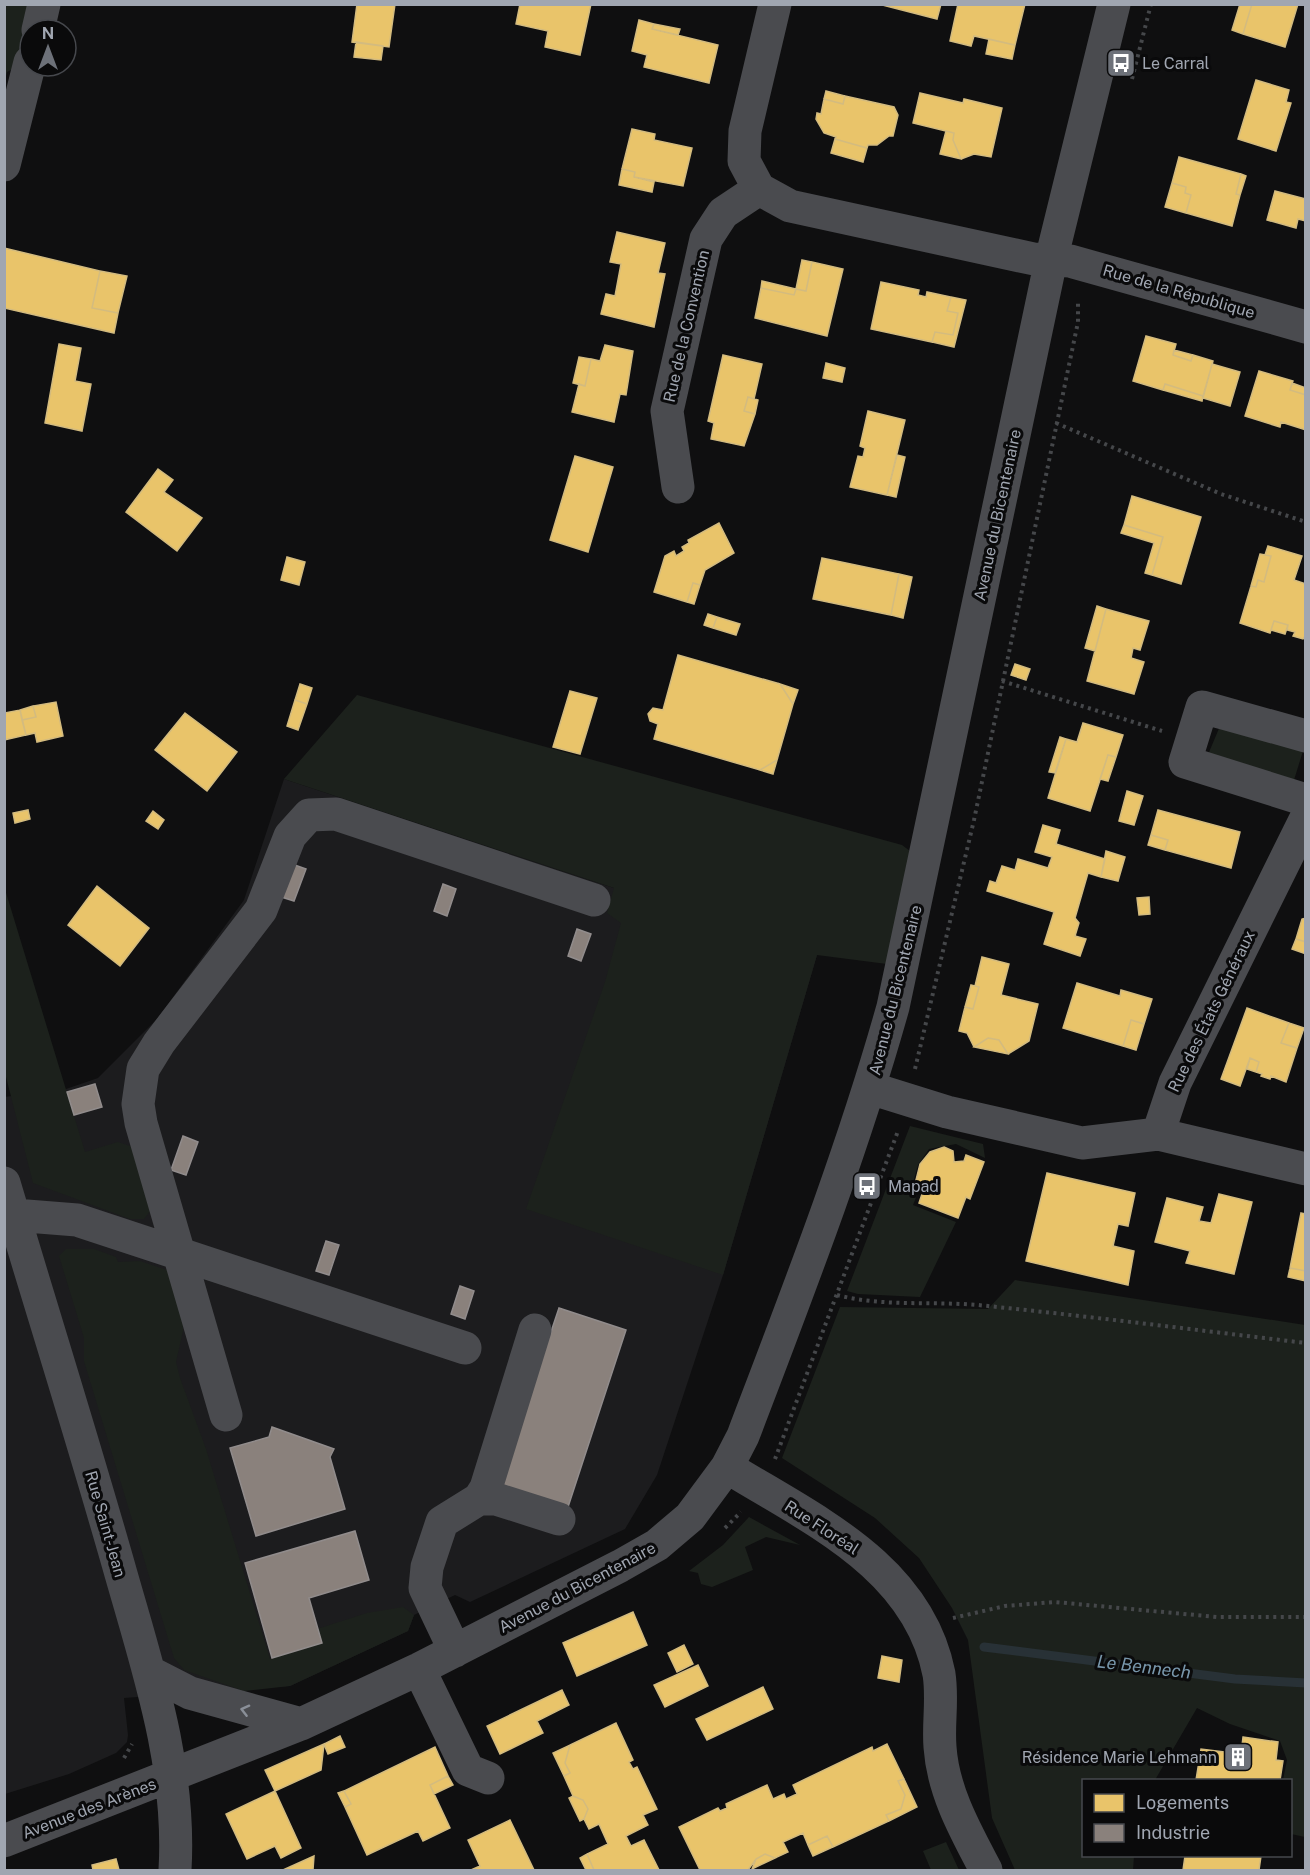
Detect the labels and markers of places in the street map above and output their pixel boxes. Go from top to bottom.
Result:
bus stop icon: Le Carral [1105,47,1137,79]
place label: Le Carral [1142,54,1210,73]
bus stop icon: Mapad [851,1170,883,1202]
place label: Mapad [888,1177,939,1196]
building icon: Résidence Marie Lehmann [1222,1741,1254,1773]
place label: Résidence Marie Lehmann [1022,1748,1217,1767]

